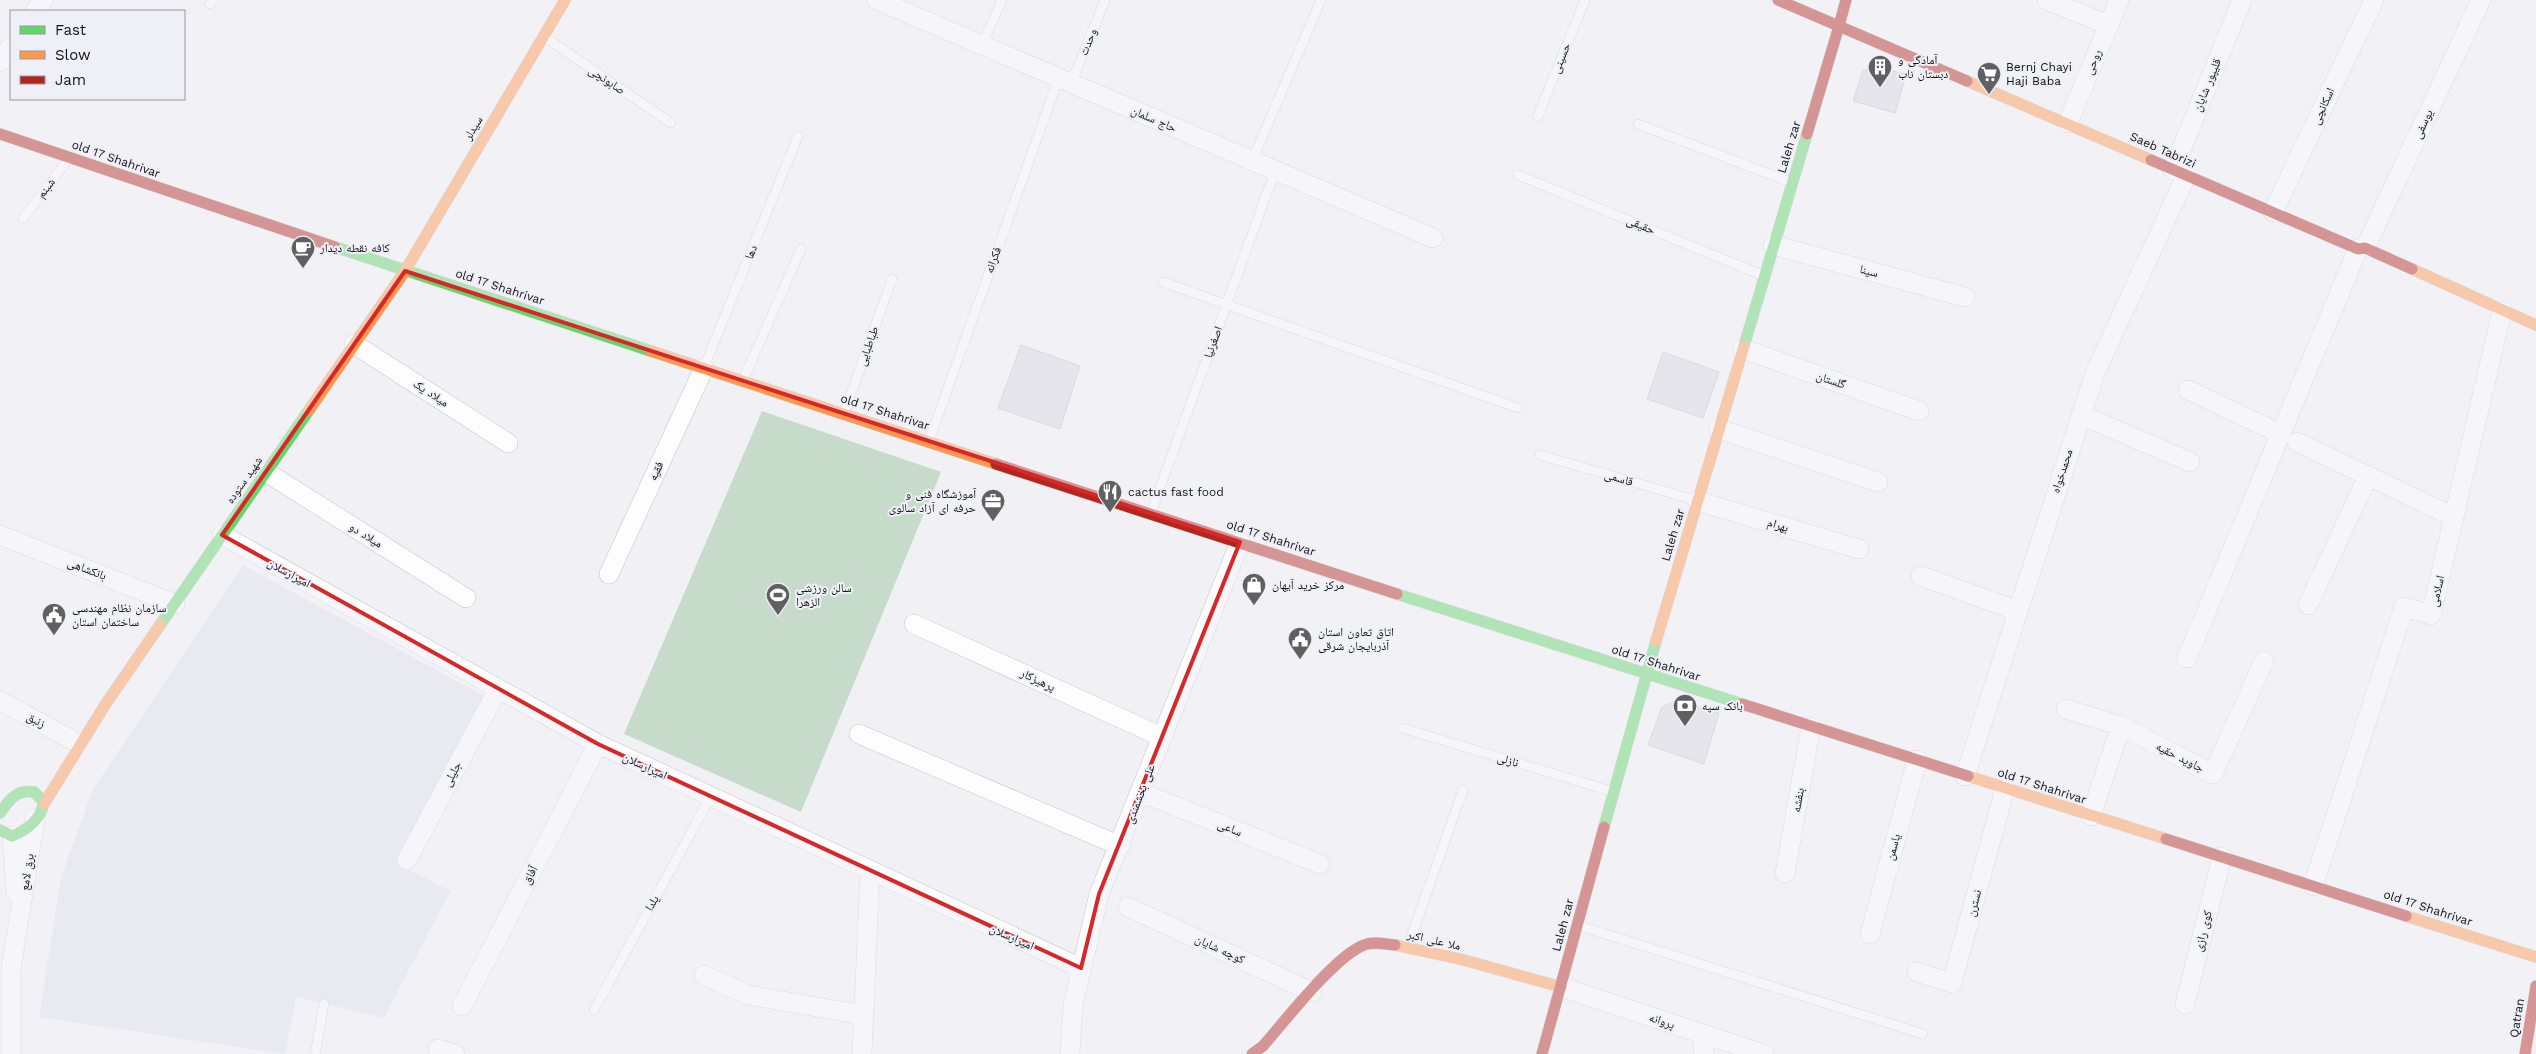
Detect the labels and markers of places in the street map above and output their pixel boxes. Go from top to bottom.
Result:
place label: آمادگی و دبستان ناب [1898,53,1948,81]
building icon: آمادگی و دبستان ناب [1867,54,1893,88]
place label: Bernj Chayi Haji Baba [2006,60,2072,88]
supermarket icon: Bernj Chayi Haji Baba [1976,61,2002,95]
cafe icon: کافه نقطه دیدار [290,235,316,269]
place label: کافه نقطه دیدار [319,241,390,255]
restaurant icon: cactus fast food [1097,479,1123,513]
place label: cactus fast food [1128,485,1224,499]
place label: آموزشگاه فنی و حرفه ای آزاد سالوی [889,487,977,515]
office icon: آموزشگاه فنی و حرفه ای آزاد سالوی [980,488,1006,522]
shop icon: مرکز خرید آیهان [1241,572,1267,606]
place label: مرکز خرید آیهان [1272,578,1344,592]
place label: سالن ورزشی الزهرا [796,581,852,609]
sports icon: سالن ورزشی الزهرا [765,582,791,616]
place label: سازمان نظام مهندسی ساختمان استان [72,601,167,629]
public building icon: سازمان نظام مهندسی ساختمان استان [41,602,67,636]
place label: اتاق تعاون استان آذربایجان شرقی [1318,625,1394,653]
public building icon: اتاق تعاون استان آذربایجان شرقی [1287,626,1313,660]
bank icon: بانک سپه [1672,693,1698,727]
place label: بانک سپه [1702,699,1743,713]

